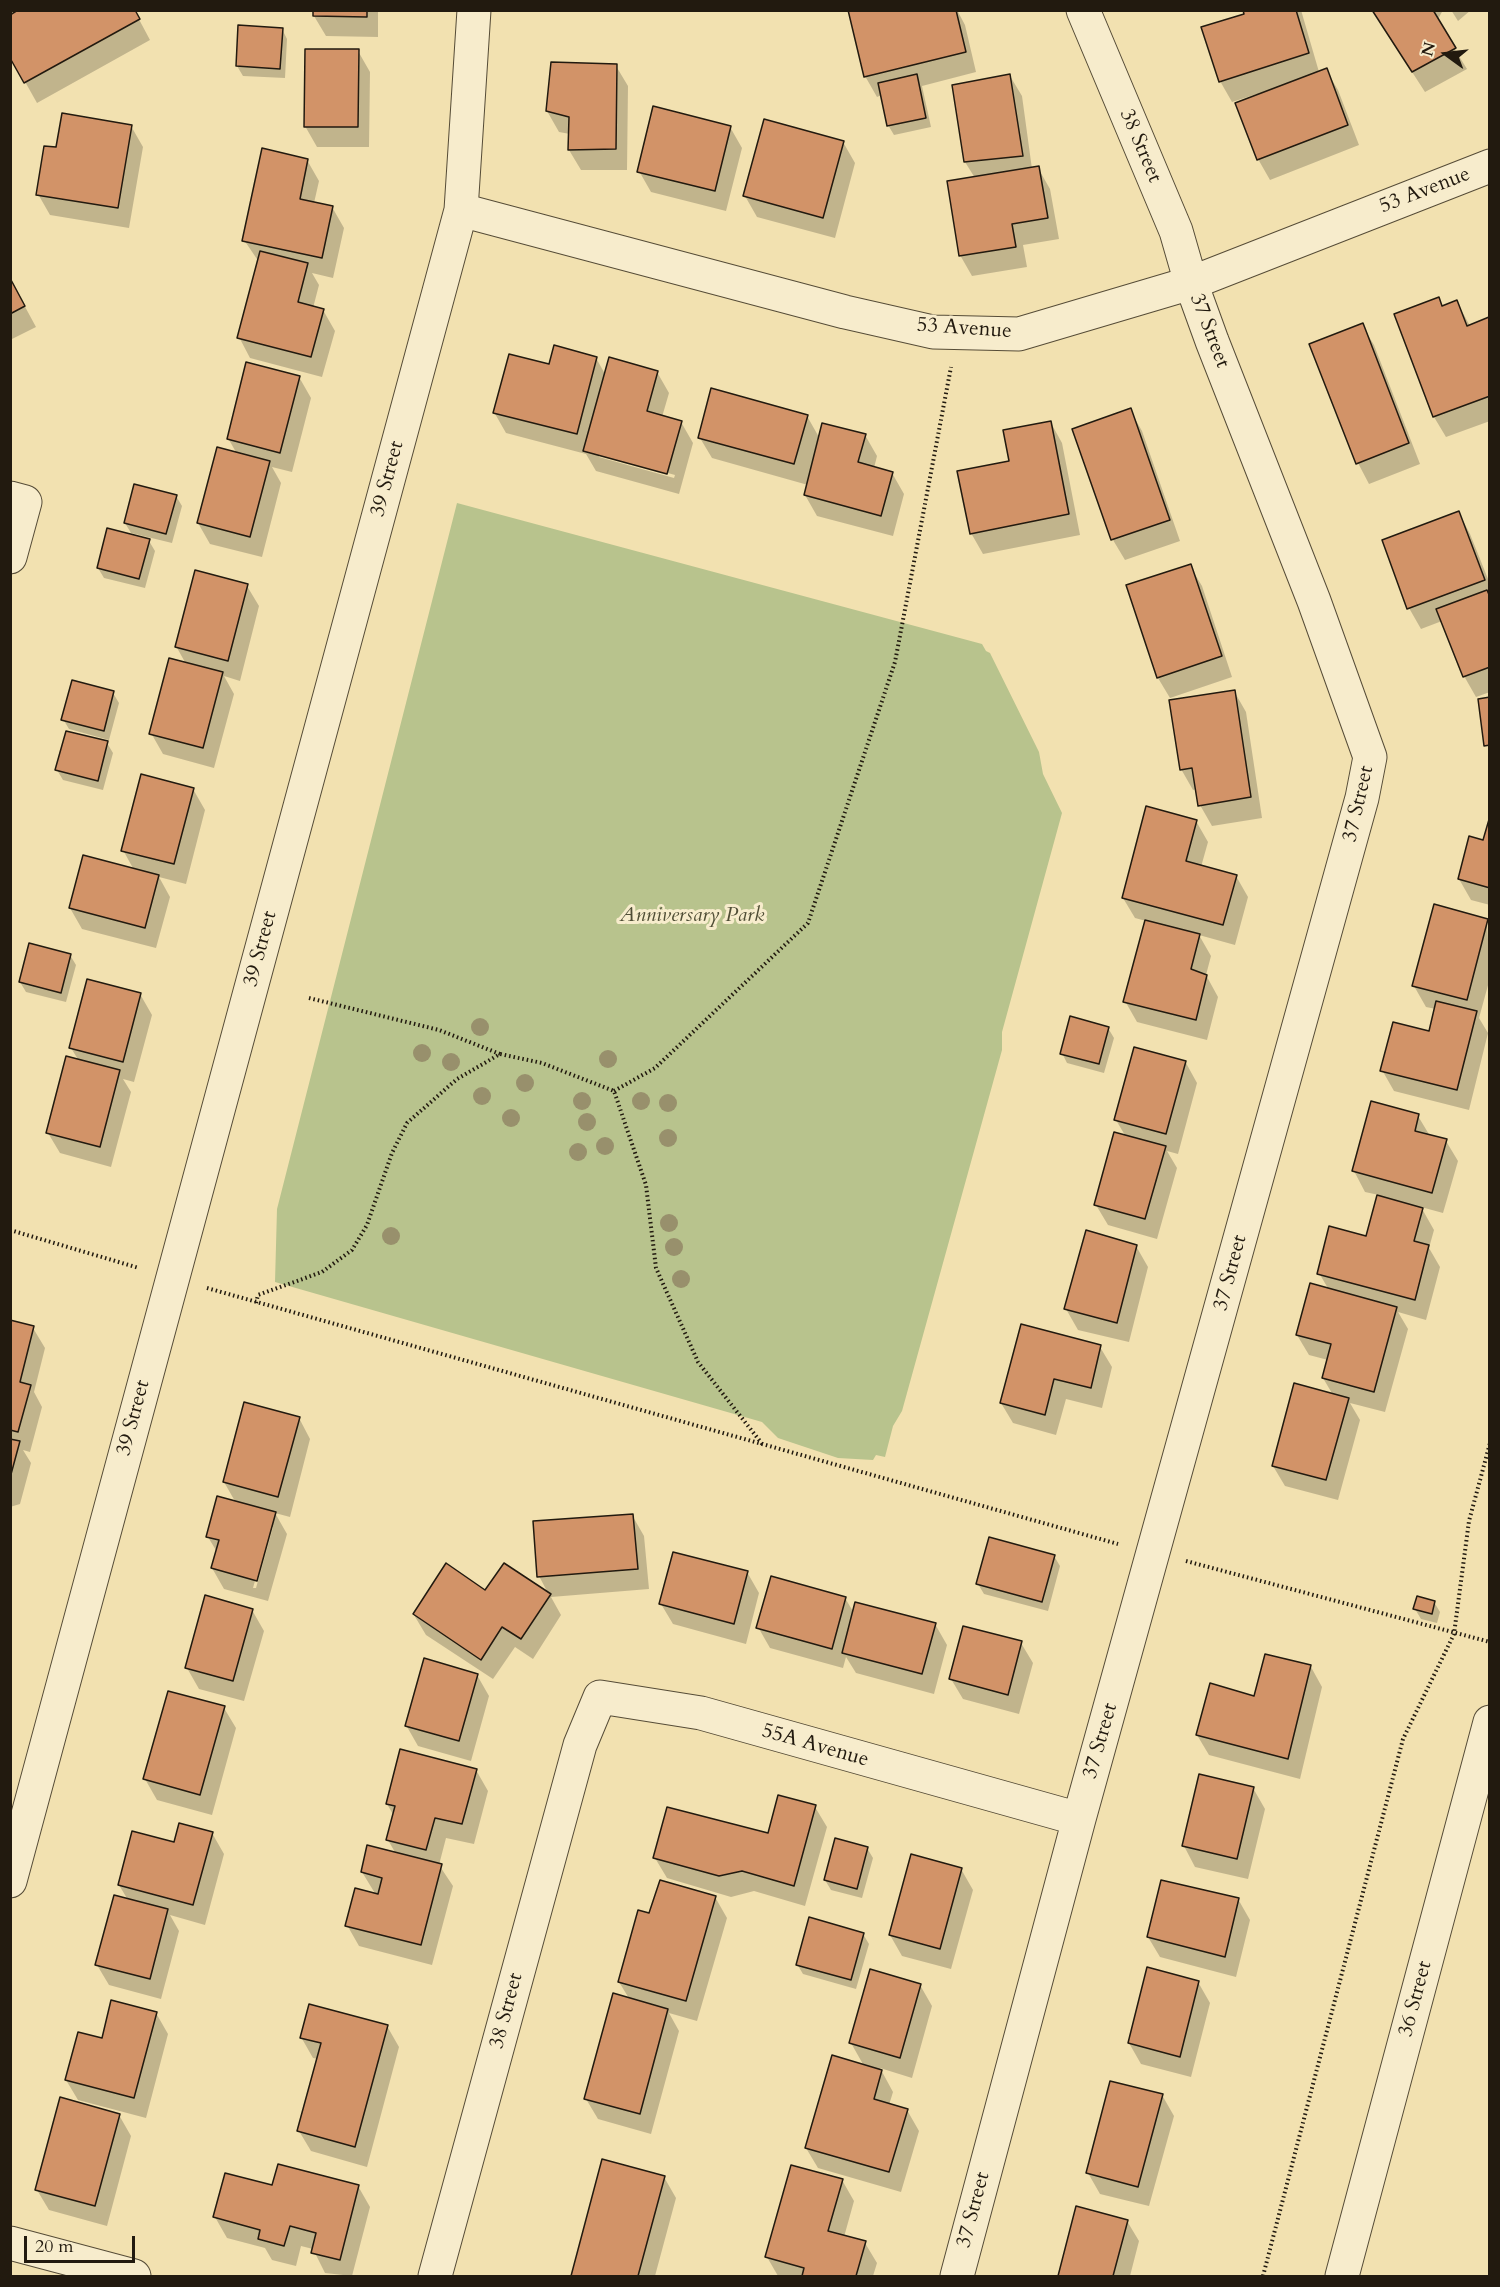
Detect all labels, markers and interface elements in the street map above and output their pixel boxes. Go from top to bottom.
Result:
north arrow [1416,24,1476,84]
text: N [1416,40,1441,59]
street label: 38 Street [1113,105,1167,187]
street label: 53 Avenue [1376,162,1474,220]
street label: 37 Street [1183,290,1235,372]
street label: 53 Avenue [916,313,1012,345]
street label: 39 Street [366,438,410,520]
street label: 37 Street [1338,763,1380,845]
park label: Anniversary Park [620,903,764,929]
street label: 39 Street [239,908,283,990]
street label: 37 Street [1209,1232,1253,1314]
street label: 39 Street [112,1377,156,1459]
street label: 37 Street [1078,1700,1124,1782]
street label: 55A Avenue [759,1719,871,1773]
street label: 36 Street [1394,1958,1438,2040]
street label: 38 Street [485,1970,529,2052]
street label: 37 Street [952,2169,996,2251]
scale bar [27,2224,138,2262]
text: 20 m [35,2234,74,2259]

